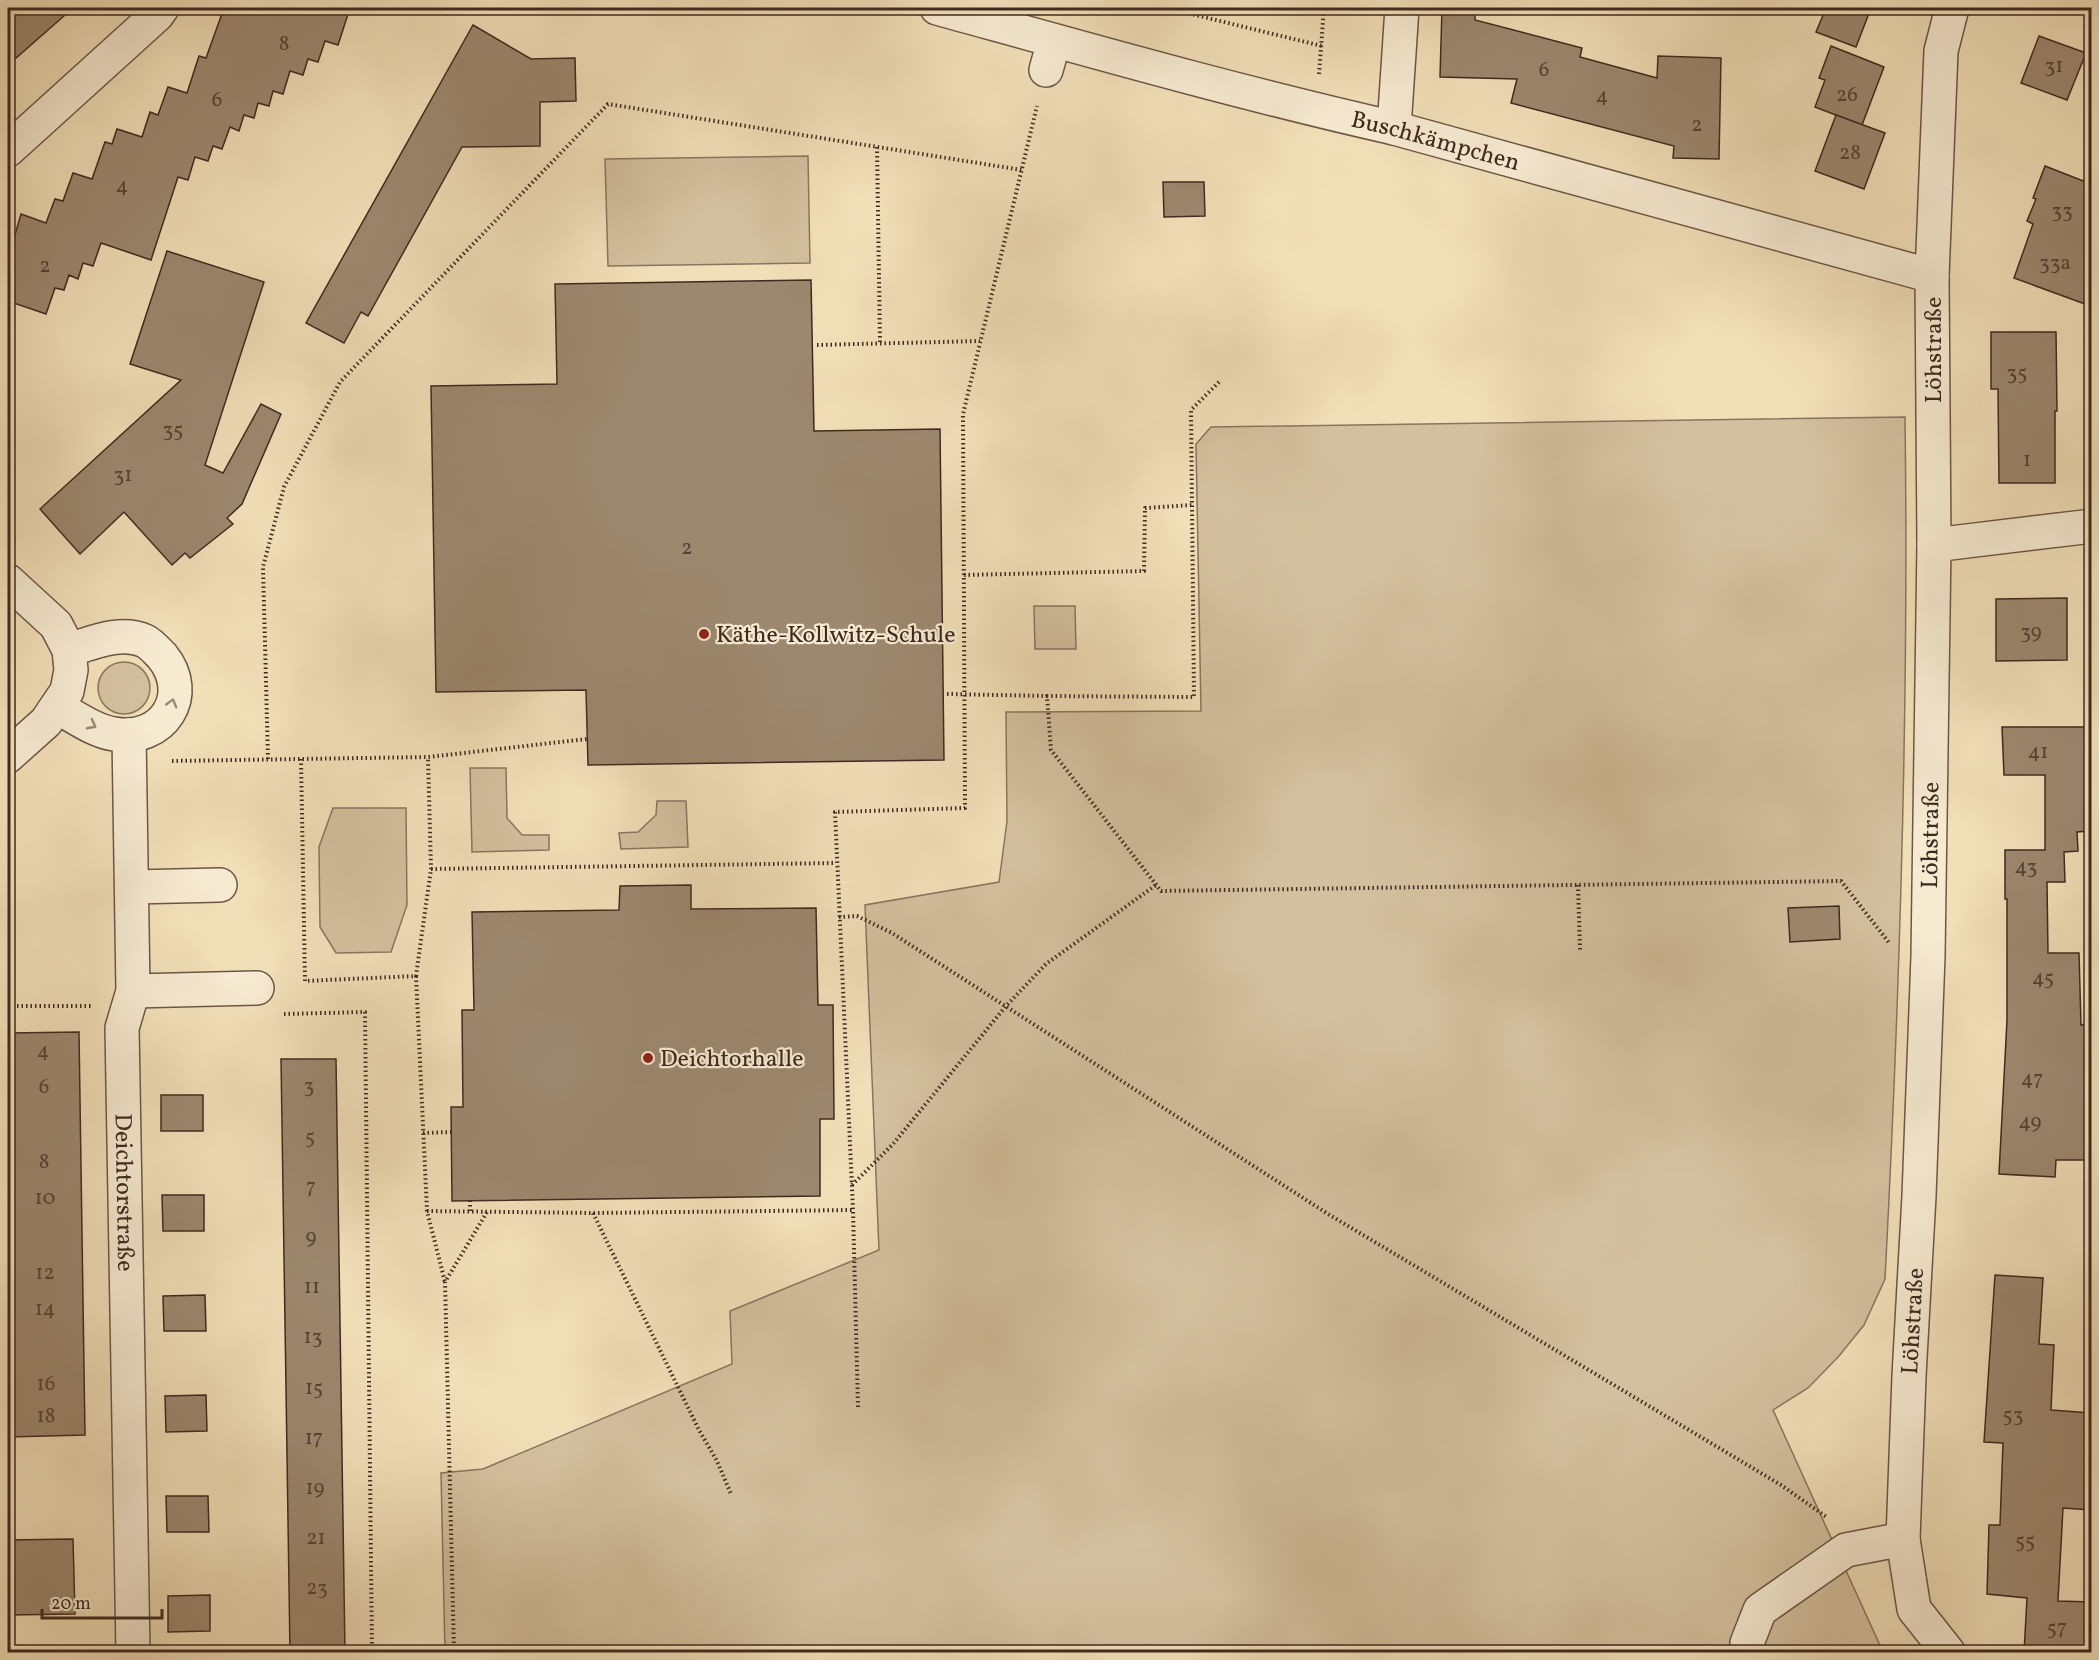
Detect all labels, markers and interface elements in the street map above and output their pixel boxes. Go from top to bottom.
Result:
house number: 8 [279,30,289,59]
house number: 31 [2045,52,2063,81]
house number: 6 [1539,56,1549,85]
house number: 26 [1836,81,1858,110]
house number: 4 [1596,82,1608,111]
house number: 6 [212,86,222,115]
street label: Buschkämpchen [1347,104,1524,181]
house number: 2 [1691,111,1703,140]
house number: 28 [1839,139,1861,168]
house number: 4 [116,172,128,201]
house number: 33 [2051,197,2073,226]
house number: 33a [2039,249,2071,278]
house number: 2 [39,252,51,281]
street label: Löhstraße [1918,297,1952,403]
house number: 35 [2007,359,2027,388]
house number: 35 [163,416,183,445]
house number: 1 [2023,446,2031,475]
house number: 31 [114,461,132,490]
house number: 2 [681,534,693,563]
house number: 39 [2020,618,2042,647]
place label: Käthe-Kollwitz-Schule [716,619,956,653]
marker: Käthe-Kollwitz-Schule [697,627,711,641]
one-way arrow [165,698,177,709]
one-way arrow [85,718,96,729]
house number: 41 [2028,738,2048,767]
street label: Löhstraße [1914,782,1950,889]
house number: 43 [2015,853,2037,882]
house number: 45 [2032,964,2054,993]
house number: 4 [37,1037,49,1066]
place label: Deichtorhalle [660,1043,804,1077]
marker: Deichtorhalle [641,1051,655,1065]
house number: 47 [2021,1065,2043,1094]
house number: 3 [304,1072,314,1101]
house number: 6 [39,1073,49,1102]
house number: 49 [2019,1108,2042,1137]
street label: Deichtorstraße [105,1113,141,1272]
house number: 5 [305,1123,315,1152]
house number: 8 [39,1148,49,1177]
house number: 7 [306,1173,316,1202]
house number: 10 [35,1184,55,1213]
house number: 9 [306,1223,317,1252]
house number: 12 [35,1259,55,1288]
street label: Löhstraße [1894,1267,1934,1375]
house number: 11 [304,1273,320,1302]
house number: 14 [35,1295,55,1324]
house number: 13 [304,1323,322,1352]
house number: 16 [37,1370,55,1399]
house number: 15 [305,1374,323,1403]
house number: 53 [2003,1401,2023,1430]
house number: 18 [37,1402,55,1431]
house number: 17 [305,1424,323,1453]
house number: 19 [305,1474,325,1503]
house number: 21 [306,1524,326,1553]
house number: 55 [2015,1527,2035,1556]
house number: 23 [306,1574,328,1603]
scale bar [42,1582,162,1620]
text: 20 m [51,1592,91,1617]
house number: 57 [2047,1614,2067,1643]

